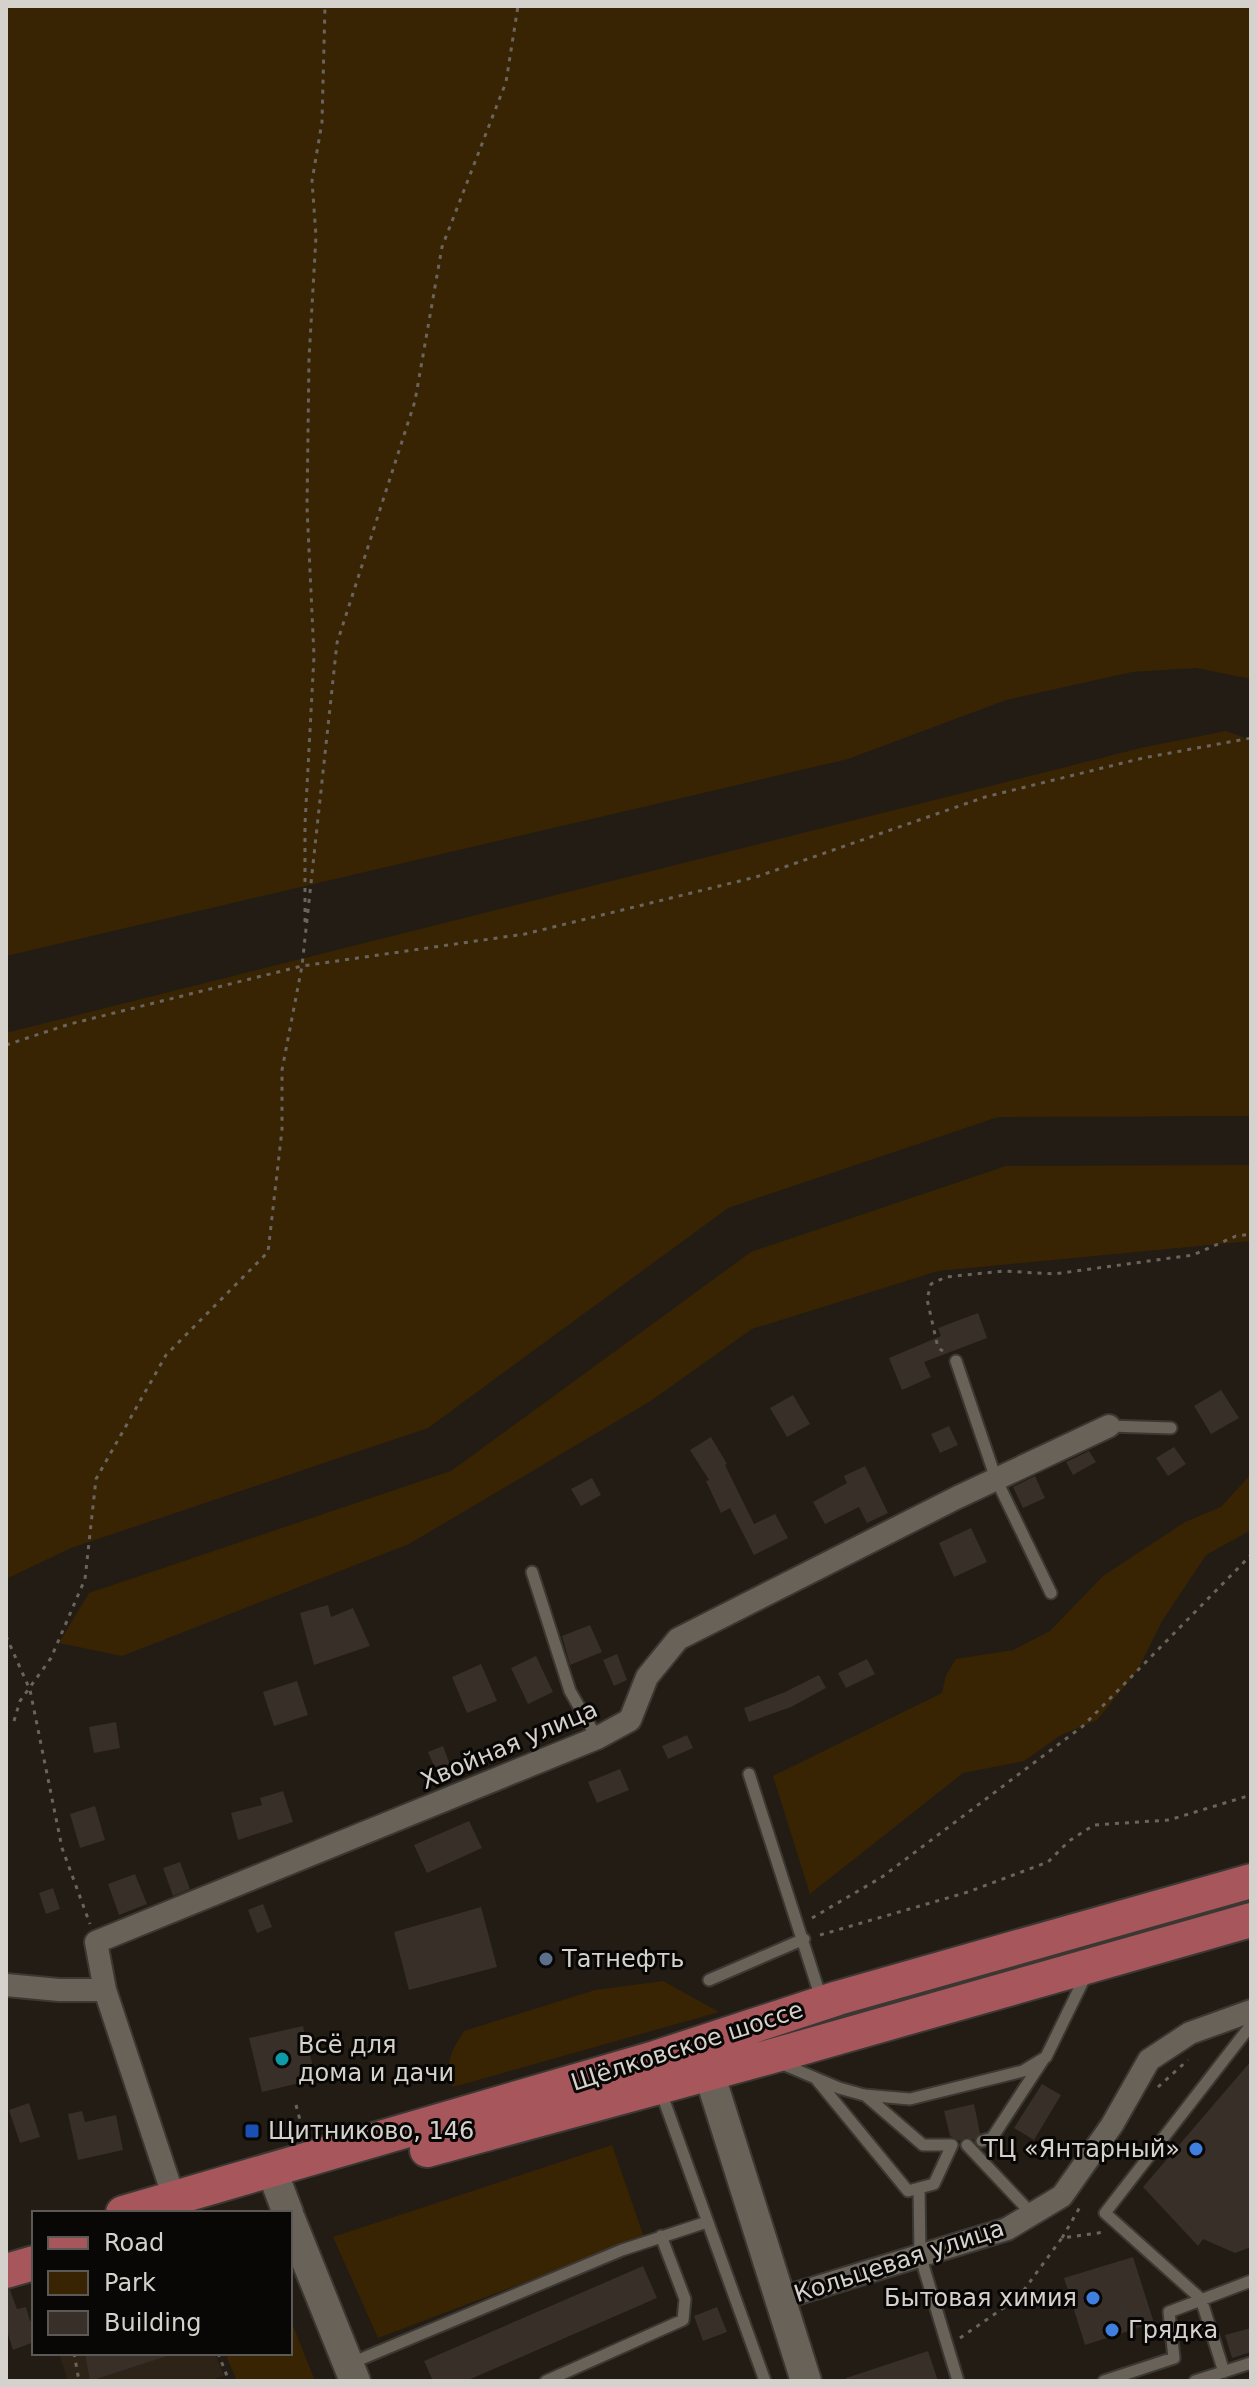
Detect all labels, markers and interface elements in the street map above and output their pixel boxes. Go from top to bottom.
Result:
street label: Хвойная улица [416,1695,602,1795]
place label: Татнефть [561,1945,684,1973]
marker: Татнефть [537,1950,555,1968]
street label: Щёлковское шоссе [567,1995,807,2097]
place label: Всё для дома и дачи [298,2031,454,2087]
marker: Всё для дома и дачи [273,2050,291,2068]
place label: Щитниково, 146 [268,2117,474,2145]
marker: Щитниково, 146 [243,2122,261,2140]
place label: ТЦ «Янтарный» [982,2135,1180,2163]
marker: ТЦ «Янтарный» [1187,2140,1205,2158]
legend [32,2211,292,2355]
street label: Кольцевая улица [790,2214,1008,2308]
text: Road [104,2229,164,2257]
text: Park [104,2269,156,2297]
place label: Бытовая химия [884,2284,1077,2312]
marker: Бытовая химия [1084,2289,1102,2307]
text: Building [104,2309,201,2337]
place label: Грядка [1128,2316,1218,2344]
marker: Грядка [1103,2321,1121,2339]

